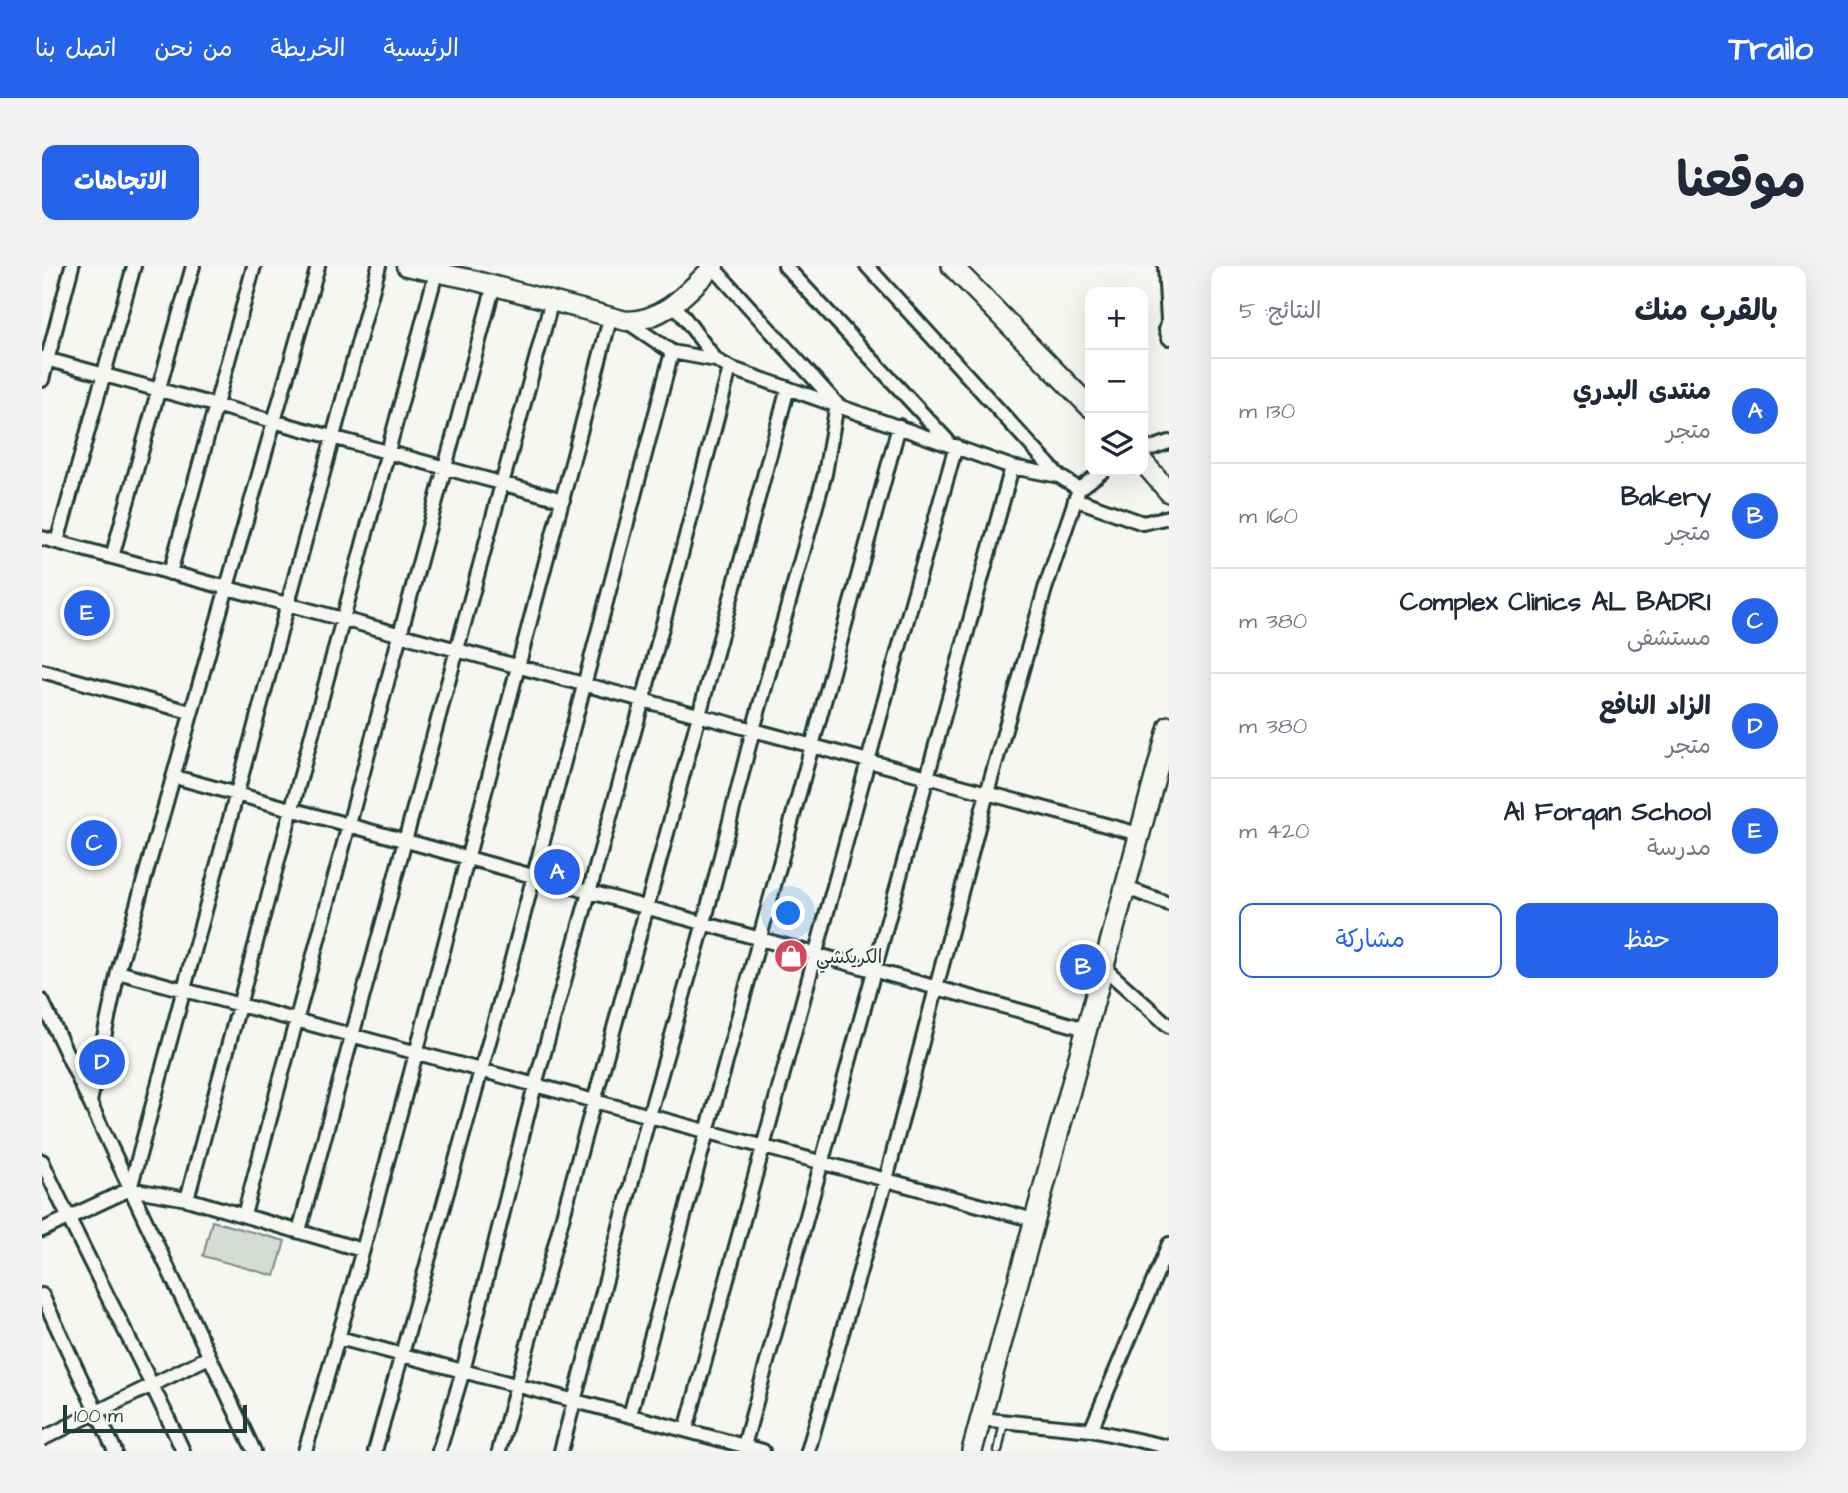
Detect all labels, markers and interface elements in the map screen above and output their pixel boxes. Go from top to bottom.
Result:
text: Trailo [1729,26,1813,72]
text: اتصل بنا [35,32,116,66]
text: من نحن [154,32,233,66]
text: الخريطة [271,32,345,66]
text: الرئيسية [383,32,459,66]
button: الاتجاهات [42,145,199,220]
text: موقعنا [1676,148,1806,216]
map controls [1085,287,1148,476]
button: + [1085,287,1148,350]
text: بالقرب منك [1634,290,1778,332]
text: النتائج: 5 [1239,295,1321,327]
button: − [1085,350,1148,413]
text: منتدى البدري [1573,373,1711,409]
text: 130 m [1239,395,1295,427]
text: A [1748,395,1762,427]
button: layers [1085,413,1148,476]
text: متجر [1666,415,1711,447]
text: Bakery [1621,479,1711,515]
text: 160 m [1239,500,1298,532]
text: B [1747,500,1763,532]
text: متجر [1666,517,1711,549]
text: Complex Clinics AL BADRI [1400,584,1711,620]
pin: E [64,587,110,639]
text: 380 m [1239,605,1307,637]
text: C [1747,605,1763,637]
text: مستشفى [1627,622,1711,654]
text: الزاد النافع [1599,688,1711,724]
text: 380 m [1239,710,1307,742]
text: D [1748,710,1762,742]
text: متجر [1666,730,1711,762]
text: Al Forqan School [1504,794,1711,830]
text: 420 m [1239,815,1309,847]
text: E [1748,815,1762,847]
pin: C [71,817,117,869]
text: مدرسة [1647,832,1711,864]
pin: A [534,846,580,898]
your location [771,896,805,930]
button: مشاركة [1239,903,1502,978]
button: حفظ [1516,903,1778,978]
shop icon: الكريكشي [772,937,810,975]
pin: B [1060,941,1106,993]
place label: الكريكشي [816,944,882,973]
pin: D [79,1036,125,1088]
scale bar [63,1402,247,1434]
text: 100 m [74,1403,123,1430]

